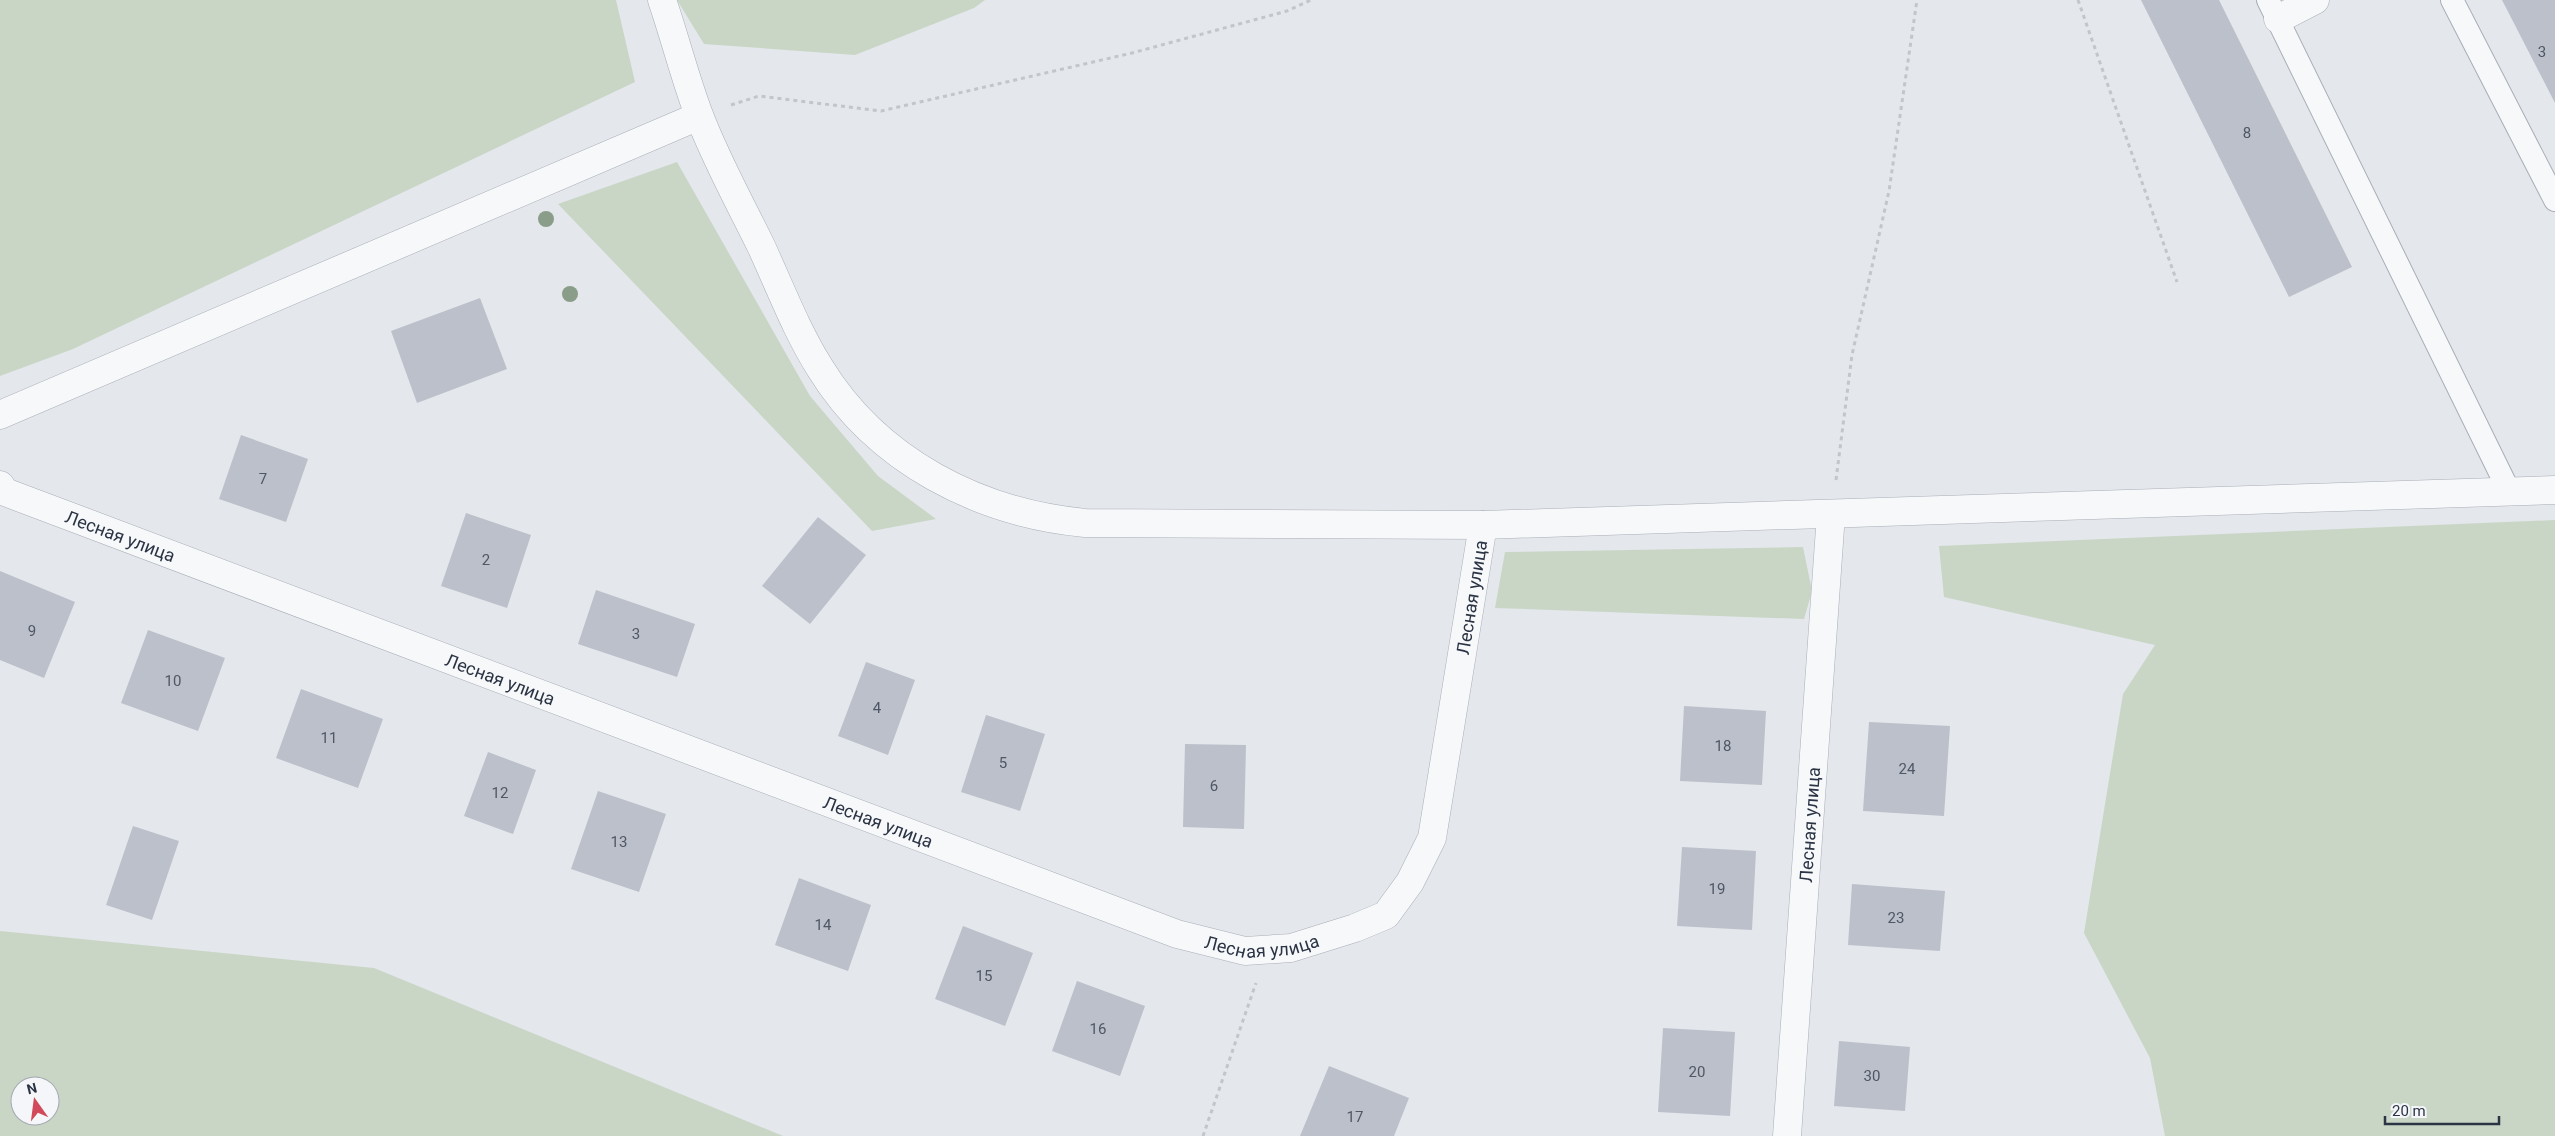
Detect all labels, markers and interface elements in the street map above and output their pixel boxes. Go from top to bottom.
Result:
house number: 3 [2538,43,2546,61]
house number: 8 [2243,124,2251,142]
house number: 7 [259,470,267,488]
street label: Лесная улица [63,505,178,566]
street label: Лесная улица [1452,538,1491,656]
house number: 2 [482,551,490,569]
house number: 9 [28,622,36,640]
house number: 3 [632,625,640,643]
street label: Лесная улица [443,649,558,709]
house number: 10 [165,672,181,690]
house number: 4 [873,699,882,717]
house number: 11 [321,729,337,747]
house number: 18 [1715,737,1731,755]
house number: 5 [999,754,1007,772]
house number: 24 [1899,760,1916,778]
street label: Лесная улица [1794,766,1824,883]
house number: 6 [1210,777,1218,795]
house number: 12 [492,784,508,802]
street label: Лесная улица [821,791,936,852]
house number: 13 [611,833,627,851]
house number: 19 [1709,880,1725,898]
house number: 23 [1888,909,1904,927]
house number: 14 [815,916,832,934]
street label: Лесная улица [1203,929,1321,961]
house number: 15 [976,967,992,985]
house number: 16 [1090,1020,1106,1038]
house number: 20 [1689,1063,1705,1081]
house number: 30 [1864,1067,1880,1085]
north arrow [10,1076,60,1126]
text: N [25,1079,39,1097]
scale bar [2385,1094,2499,1126]
text: 20 m [2392,1102,2426,1120]
house number: 17 [1347,1108,1363,1126]

